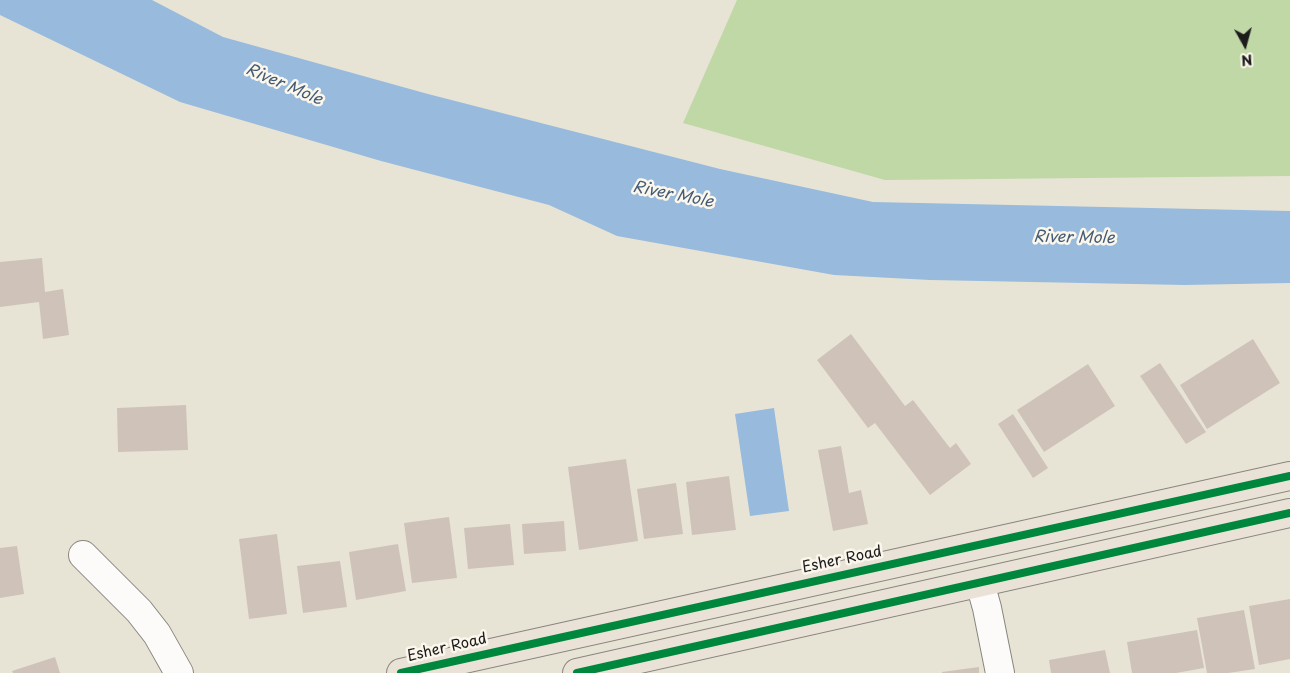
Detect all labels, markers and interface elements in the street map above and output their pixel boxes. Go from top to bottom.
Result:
north arrow [1220,20,1270,70]
text: N [1240,49,1254,71]
water label: River Mole [243,60,325,110]
water label: River Mole [631,178,715,212]
water label: River Mole [1033,228,1115,248]
street label: Esher Road [800,543,884,577]
street label: Esher Road [405,630,489,666]

